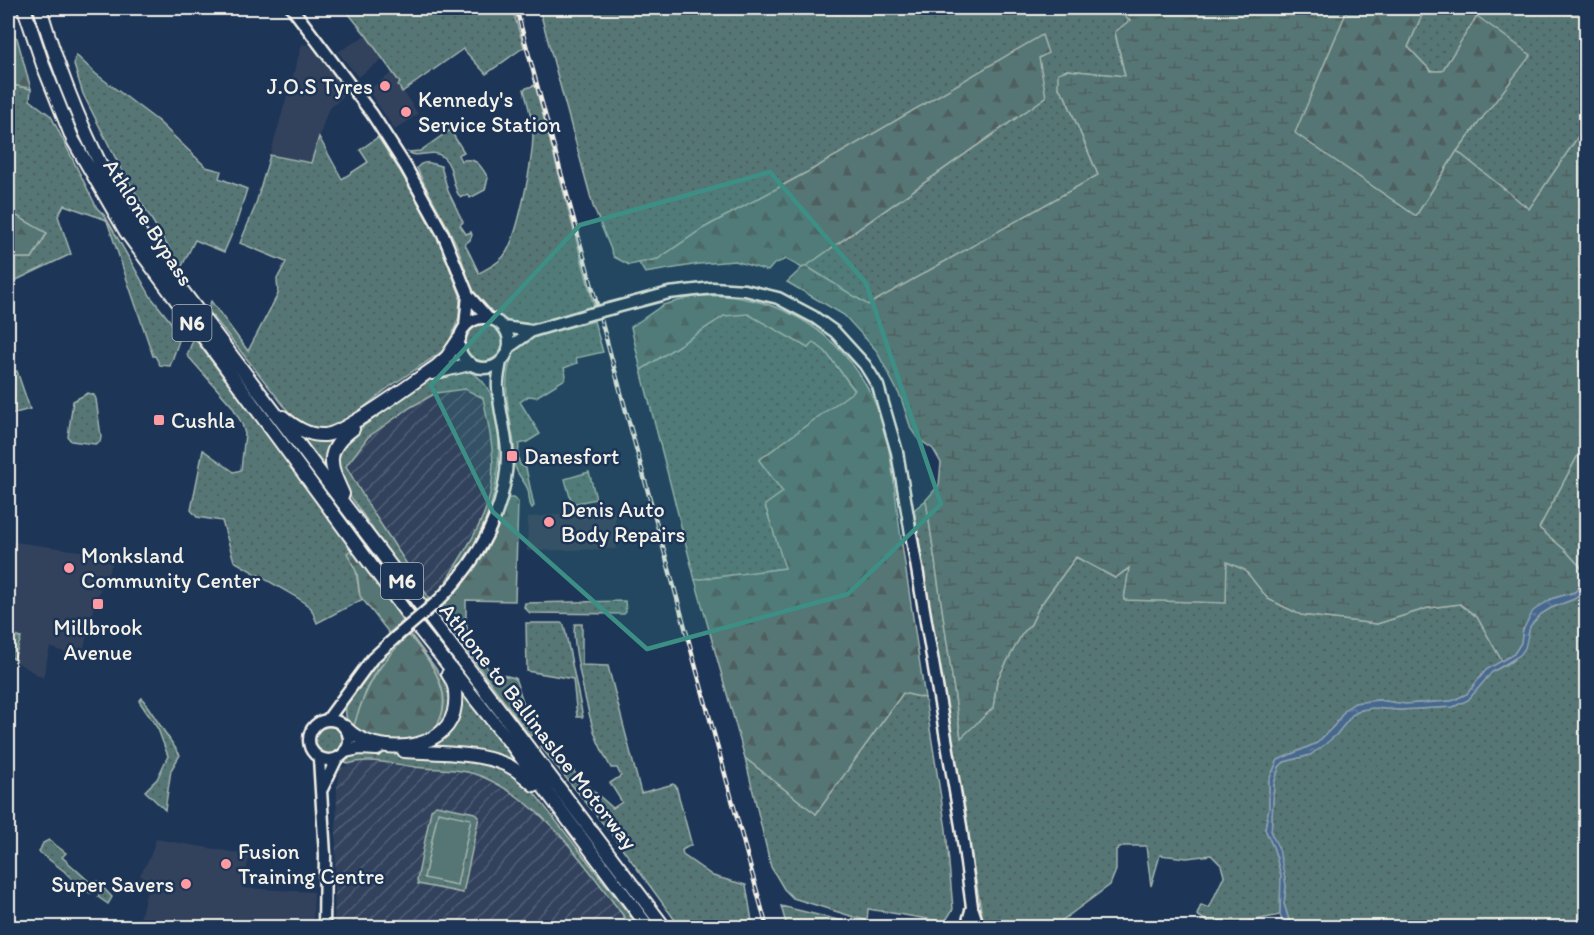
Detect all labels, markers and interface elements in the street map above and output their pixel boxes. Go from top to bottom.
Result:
place label: J.O.S Tyres [267,73,373,100]
marker: J.O.S Tyres [378,79,392,93]
place label: Kennedy's Service Station [418,86,561,138]
marker: Kennedy's Service Station [399,105,413,119]
street label: Athlone Bypass [97,154,200,291]
road number: N6 [172,305,212,341]
place label: Cushla [171,407,235,434]
marker: Cushla [152,413,166,427]
place label: Danesfort [524,443,619,470]
marker: Danesfort [505,449,519,463]
place label: Denis Auto Body Repairs [561,496,685,548]
marker: Denis Auto Body Repairs [542,515,556,529]
place label: Monksland Community Center [81,542,261,594]
marker: Monksland Community Center [62,561,76,575]
road number: M6 [381,563,423,599]
marker: Millbrook Avenue [91,597,105,611]
street label: Athlone to Ballinasloe Motorway [434,598,644,856]
place label: Millbrook Avenue [53,614,143,666]
place label: Fusion Training Centre [238,838,384,890]
marker: Fusion Training Centre [219,857,233,871]
place label: Super Savers [51,871,174,898]
marker: Super Savers [179,877,193,891]

